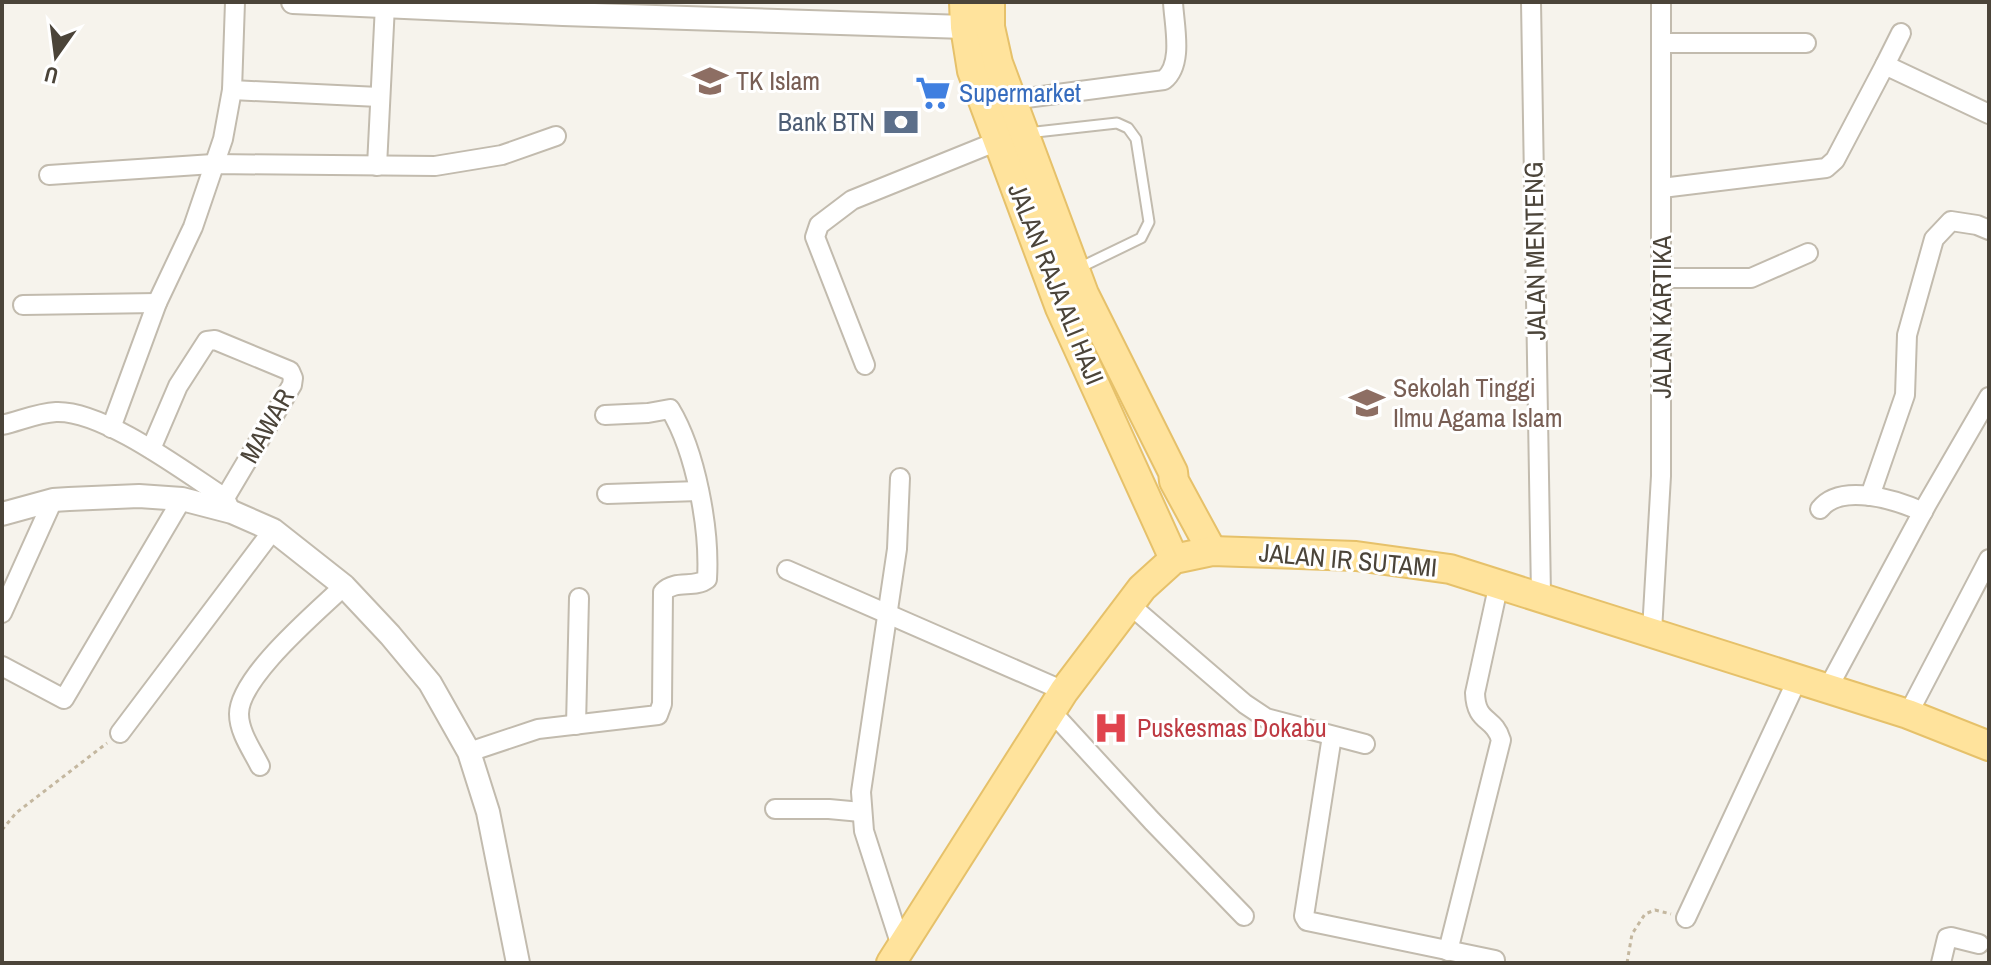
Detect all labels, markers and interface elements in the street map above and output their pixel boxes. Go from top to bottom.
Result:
north arrow [16,16,96,96]
text: U [41,59,61,92]
school or university icon: TK Islam [691,62,729,100]
place label: TK Islam [736,63,820,98]
supermarket icon: Supermarket [914,74,952,112]
place label: Supermarket [959,75,1081,110]
bank icon: Bank BTN [882,103,920,141]
place label: Bank BTN [778,104,875,139]
street label: JALAN MENTENG [1515,161,1554,341]
street label: JALAN RAJA ALI HAJI [1000,178,1113,390]
street label: JALAN KARTIKA [1644,235,1679,399]
place label: Sekolah Tinggi Ilmu Agama Islam [1393,370,1562,435]
street label: MAWAR [231,382,302,469]
school or university icon: Sekolah Tinggi Ilmu Agama Islam [1348,384,1386,422]
street label: JALAN IR SUTAMI [1258,534,1438,585]
hospital icon: Puskesmas Dokabu [1092,709,1130,747]
place label: Puskesmas Dokabu [1137,710,1327,745]

